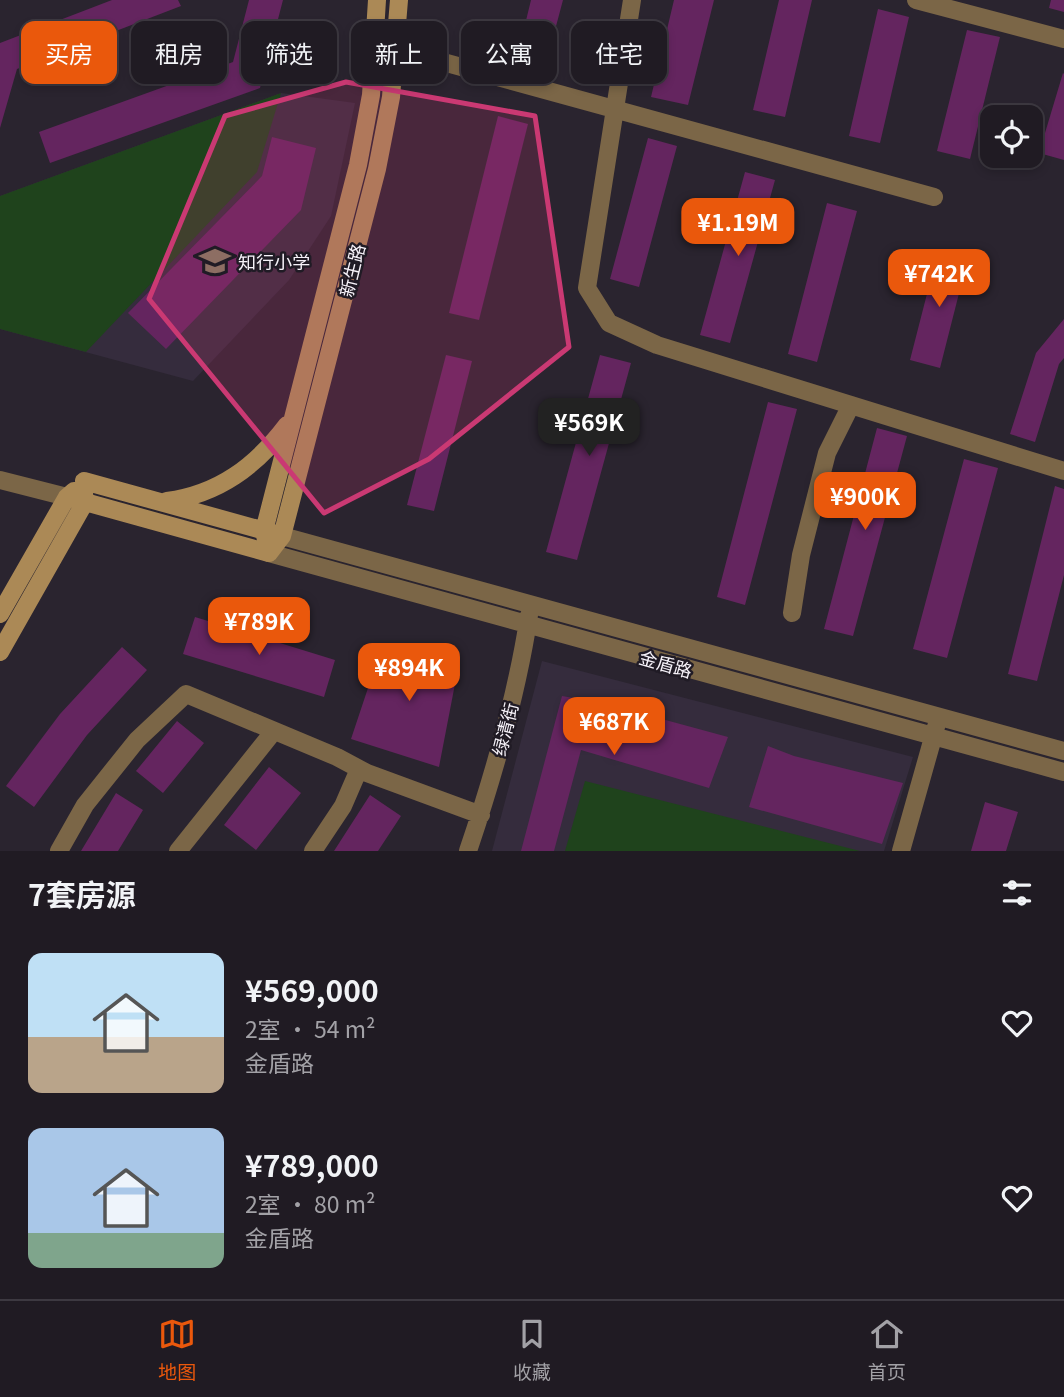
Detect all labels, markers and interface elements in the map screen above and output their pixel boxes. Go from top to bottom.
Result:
chip: 买房 [21,21,117,84]
chip: 租房 [131,21,227,84]
chip: 筛选 [241,21,337,84]
chip: 新上 [351,21,447,84]
chip: 公寓 [461,21,557,84]
chip: 住宅 [571,21,667,84]
map controls [980,105,1043,168]
button: locate [980,105,1043,168]
pin: ¥1.19M [681,198,795,258]
text: ¥1.19M [697,204,779,238]
street label: 新生路 [332,241,370,299]
school or university icon: 知行小学 [198,244,232,278]
place label: 知行小学 [238,248,310,274]
pin: ¥742K [890,250,988,309]
text: ¥742K [904,255,974,289]
pin: ¥569K [540,398,638,458]
text: ¥569K [554,404,624,438]
pin: ¥900K [816,472,914,532]
text: ¥900K [830,478,900,512]
pin: ¥789K [210,598,308,657]
text: ¥789K [224,603,294,637]
street label: 金盾路 [636,643,696,683]
pin: ¥894K [360,644,458,703]
text: ¥894K [374,649,444,683]
pin: ¥687K [565,698,663,757]
street label: 绿清街 [485,700,523,758]
text: ¥687K [579,703,649,737]
text: 7套房源 [28,871,136,915]
icon: filters [998,874,1036,912]
text: ¥569,000 [245,967,379,1011]
icon: home [84,981,168,1065]
icon: heart [998,1004,1036,1042]
text: 2室 · 54 m² [245,1011,376,1045]
text: 金盾路 [245,1045,314,1079]
text: ¥789,000 [245,1142,379,1186]
icon: home [84,1156,168,1240]
icon: heart [998,1179,1036,1217]
text: 2室 · 80 m² [245,1186,376,1220]
text: 金盾路 [245,1220,314,1254]
tab: 地图 [158,1315,196,1384]
tab: 收藏 [513,1315,551,1384]
tab: 首页 [868,1315,906,1384]

